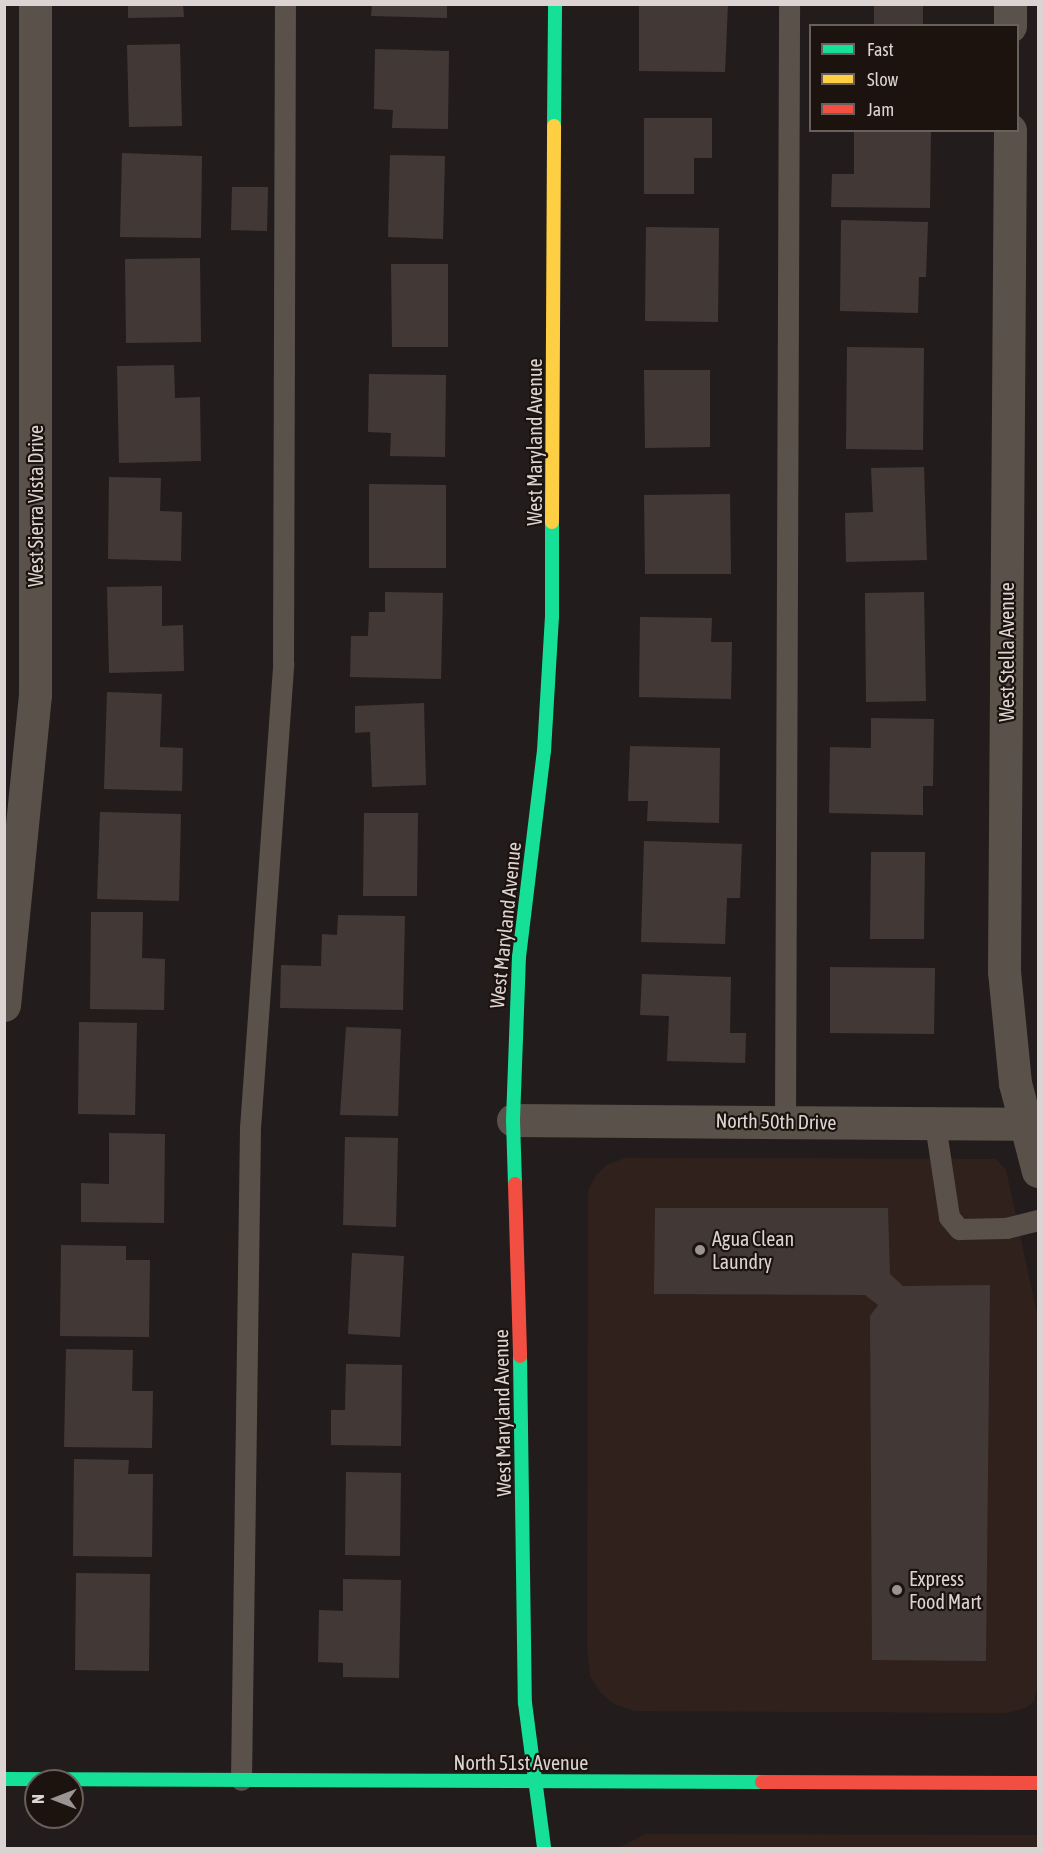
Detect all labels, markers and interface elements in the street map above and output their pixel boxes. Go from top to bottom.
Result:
legend [809,24,1019,132]
text: Fast [867,39,894,60]
text: Slow [867,69,898,90]
text: Jam [867,99,894,120]
street label: West Maryland Avenue [522,358,546,526]
street label: West Sierra Vista Drive [23,425,47,587]
street label: West Stella Avenue [994,582,1018,722]
street label: West Maryland Avenue [484,841,526,1009]
street label: North 50th Drive [715,1108,837,1134]
place label: Agua Clean Laundry [712,1226,794,1273]
marker: Agua Clean Laundry [693,1243,707,1257]
street label: West Maryland Avenue [489,1329,515,1497]
place label: Express Food Mart [909,1566,982,1613]
marker: Express Food Mart [890,1583,904,1597]
street label: North 51st Avenue [454,1750,588,1774]
north arrow [24,1769,84,1829]
text: N [29,1794,47,1804]

